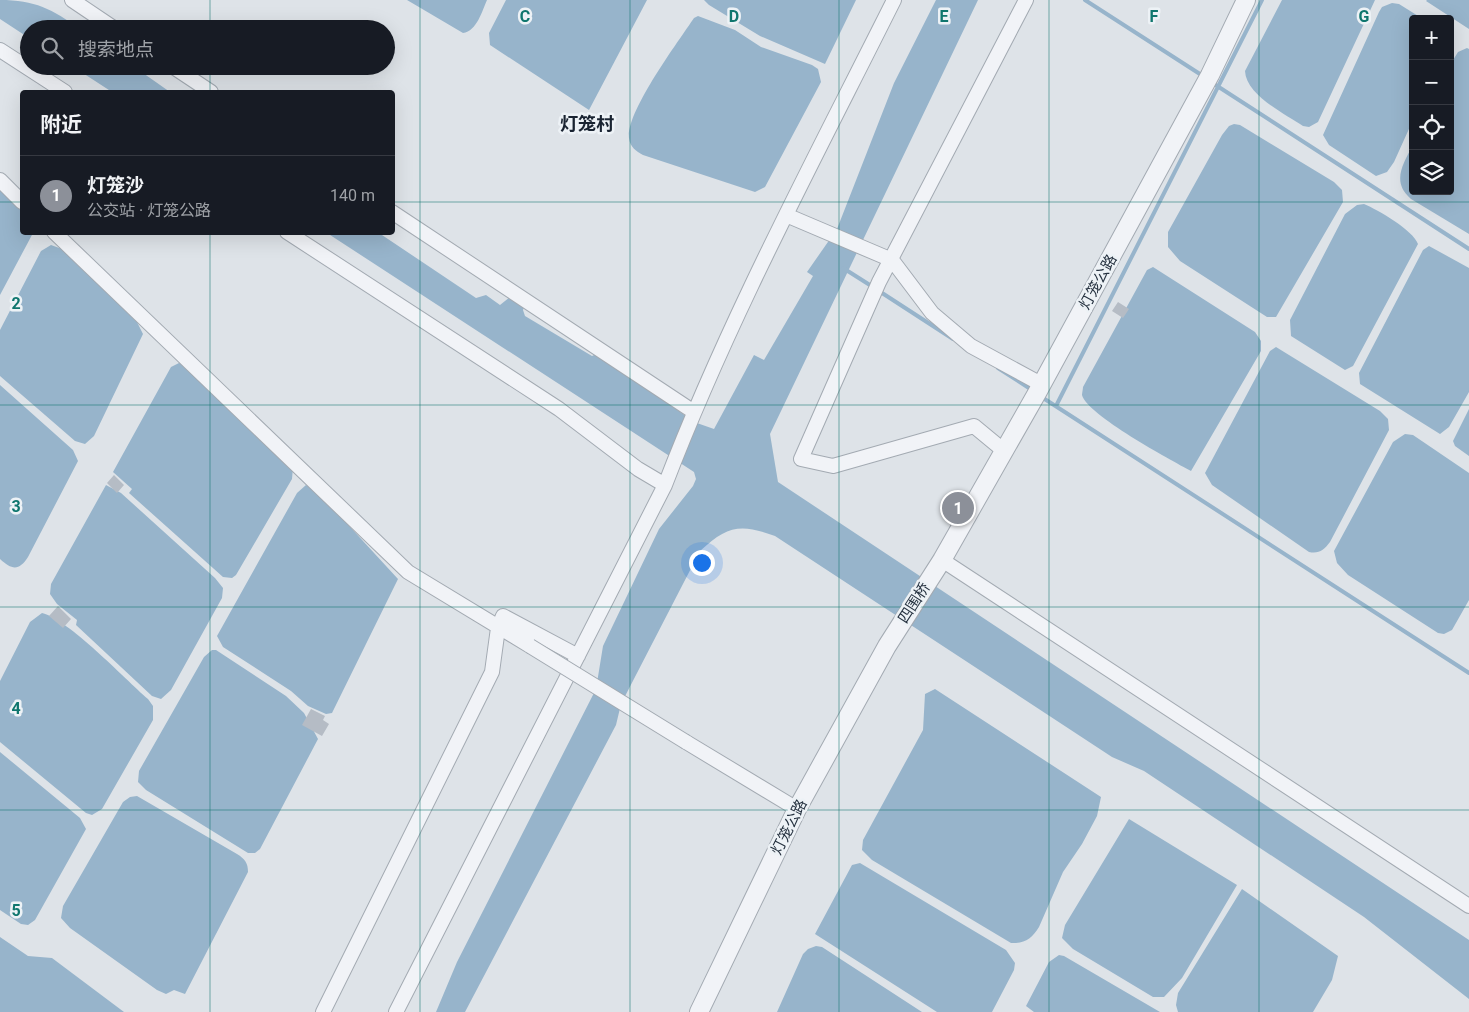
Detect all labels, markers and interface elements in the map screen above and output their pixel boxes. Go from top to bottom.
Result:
text: C [520,7,530,26]
text: D [729,7,739,26]
text: E [940,7,949,26]
text: F [1150,7,1159,26]
text: G [1359,7,1370,26]
map controls [1409,15,1454,195]
button: + [1409,15,1454,60]
search box [20,20,395,75]
icon: search [38,34,66,62]
text: 搜索地点 [78,38,154,61]
button: − [1409,60,1454,105]
button: locate [1409,105,1454,150]
text: 附近 [40,113,82,137]
district label: 灯笼村 [560,113,614,134]
button: layers [1409,150,1454,195]
text: 灯笼沙 [87,174,144,197]
text: 1 [51,186,61,205]
text: 140 m [330,186,375,205]
text: 公交站 · 灯笼公路 [87,201,211,220]
street label: 灯笼公路 [1076,251,1120,313]
text: 2 [11,294,21,313]
pin: 1 [942,489,974,527]
text: 3 [11,497,21,516]
your location [689,550,715,576]
street label: 四围桥 [894,579,934,627]
text: 4 [11,699,21,718]
street label: 灯笼公路 [767,796,811,858]
text: 5 [11,901,21,920]

